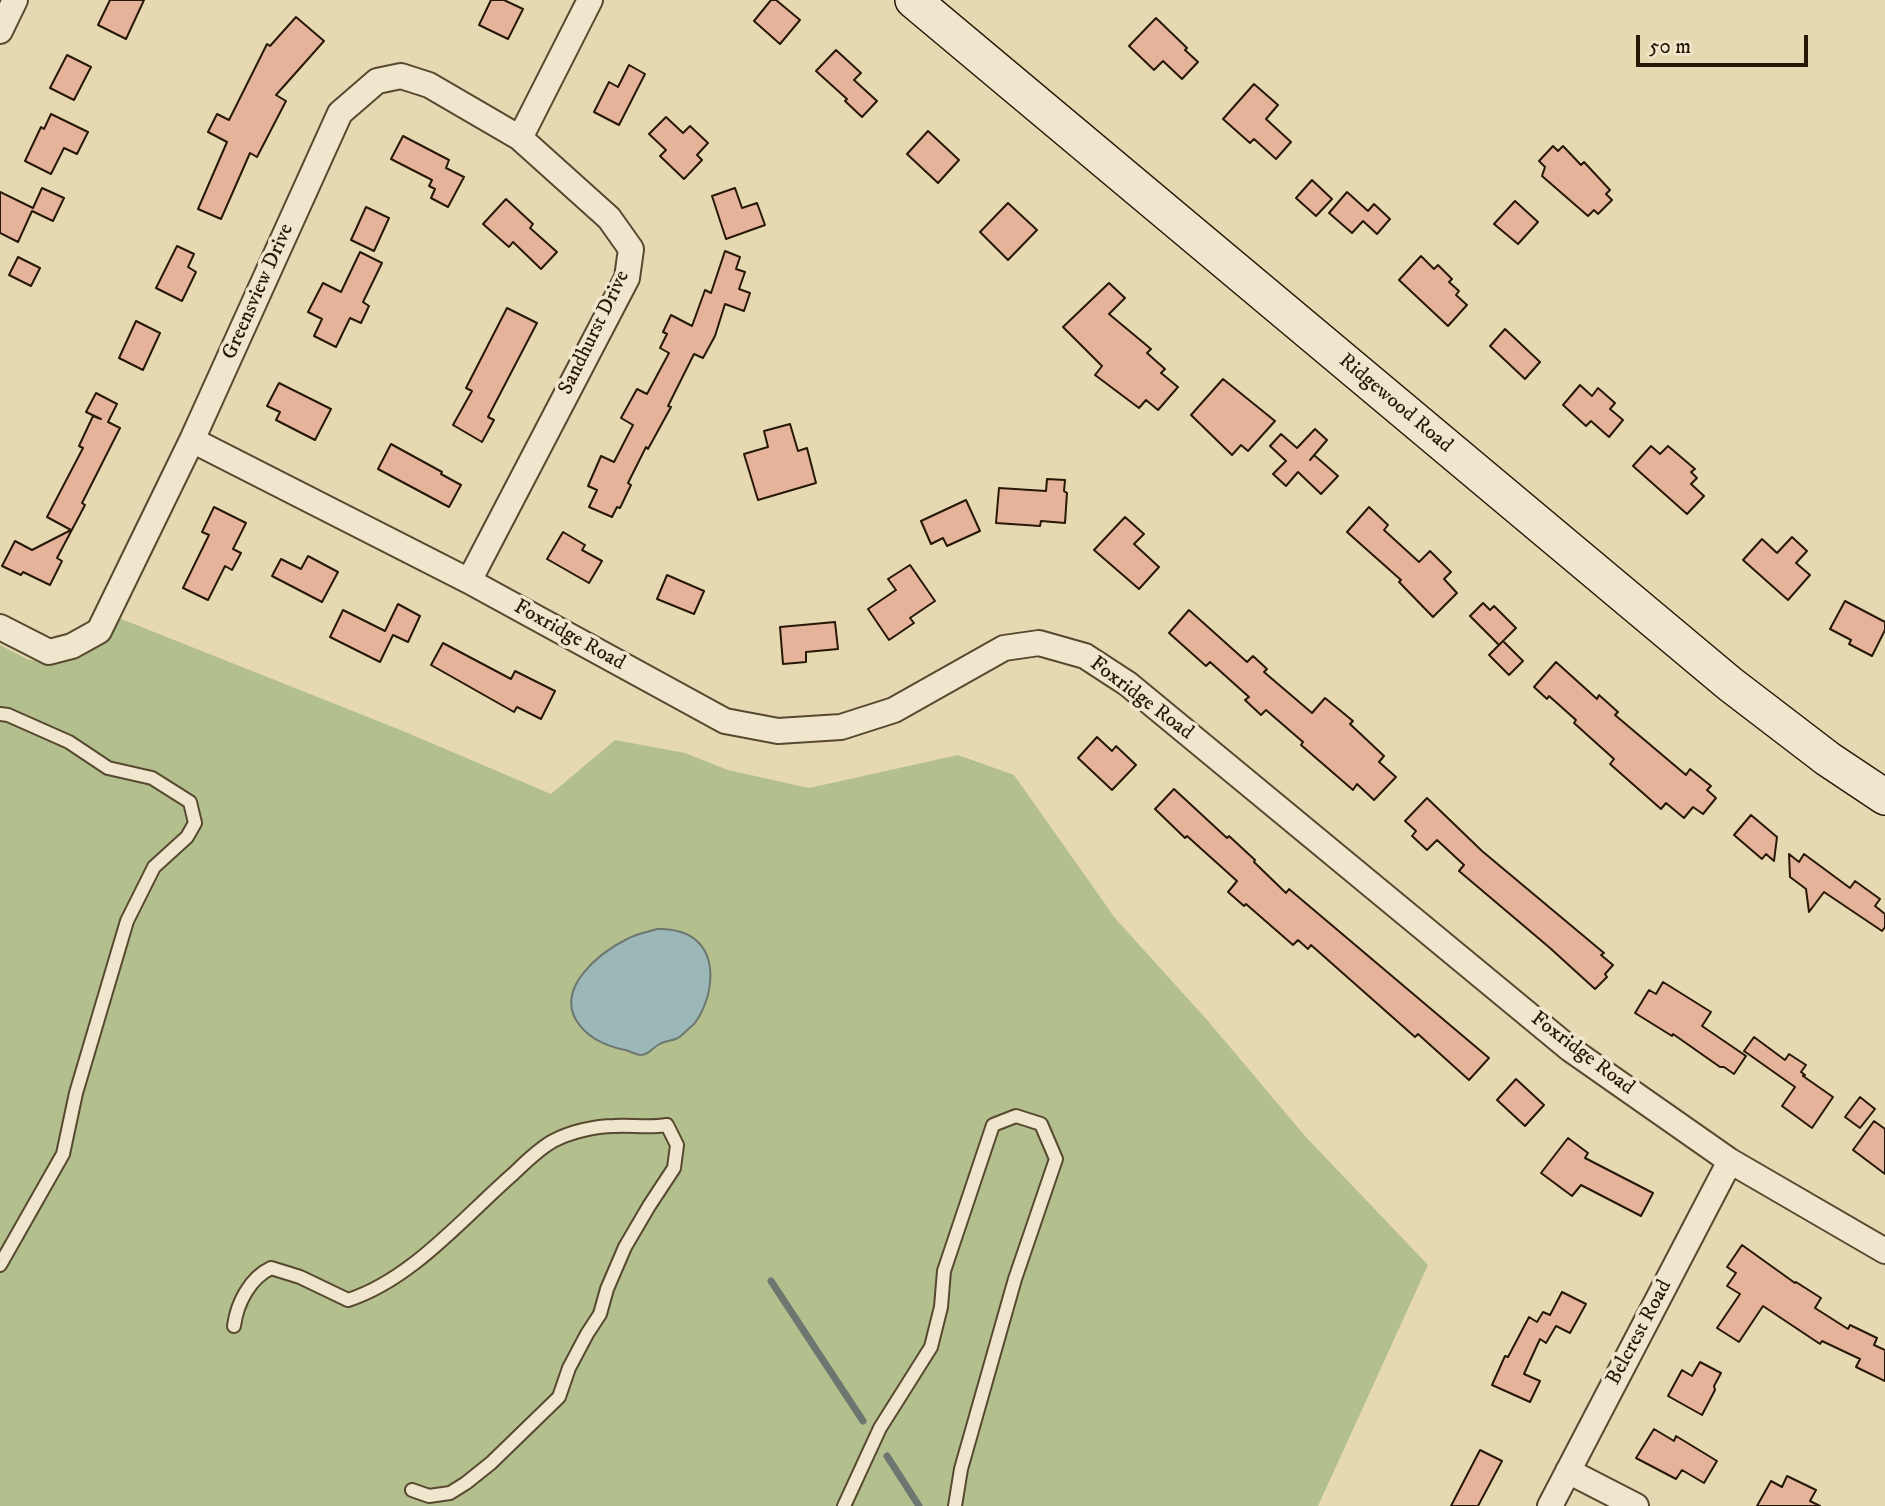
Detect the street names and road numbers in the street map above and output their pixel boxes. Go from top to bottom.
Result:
street label: Greensview Drive [218,220,300,364]
street label: Sandhurst Drive [554,267,636,399]
street label: Ridgewood Road [1333,349,1457,459]
street label: Foxridge Road [509,595,629,677]
street label: Foxridge Road [1084,652,1198,746]
street label: Foxridge Road [1525,1007,1639,1101]
street label: Belcrest Road [1602,1276,1678,1390]

